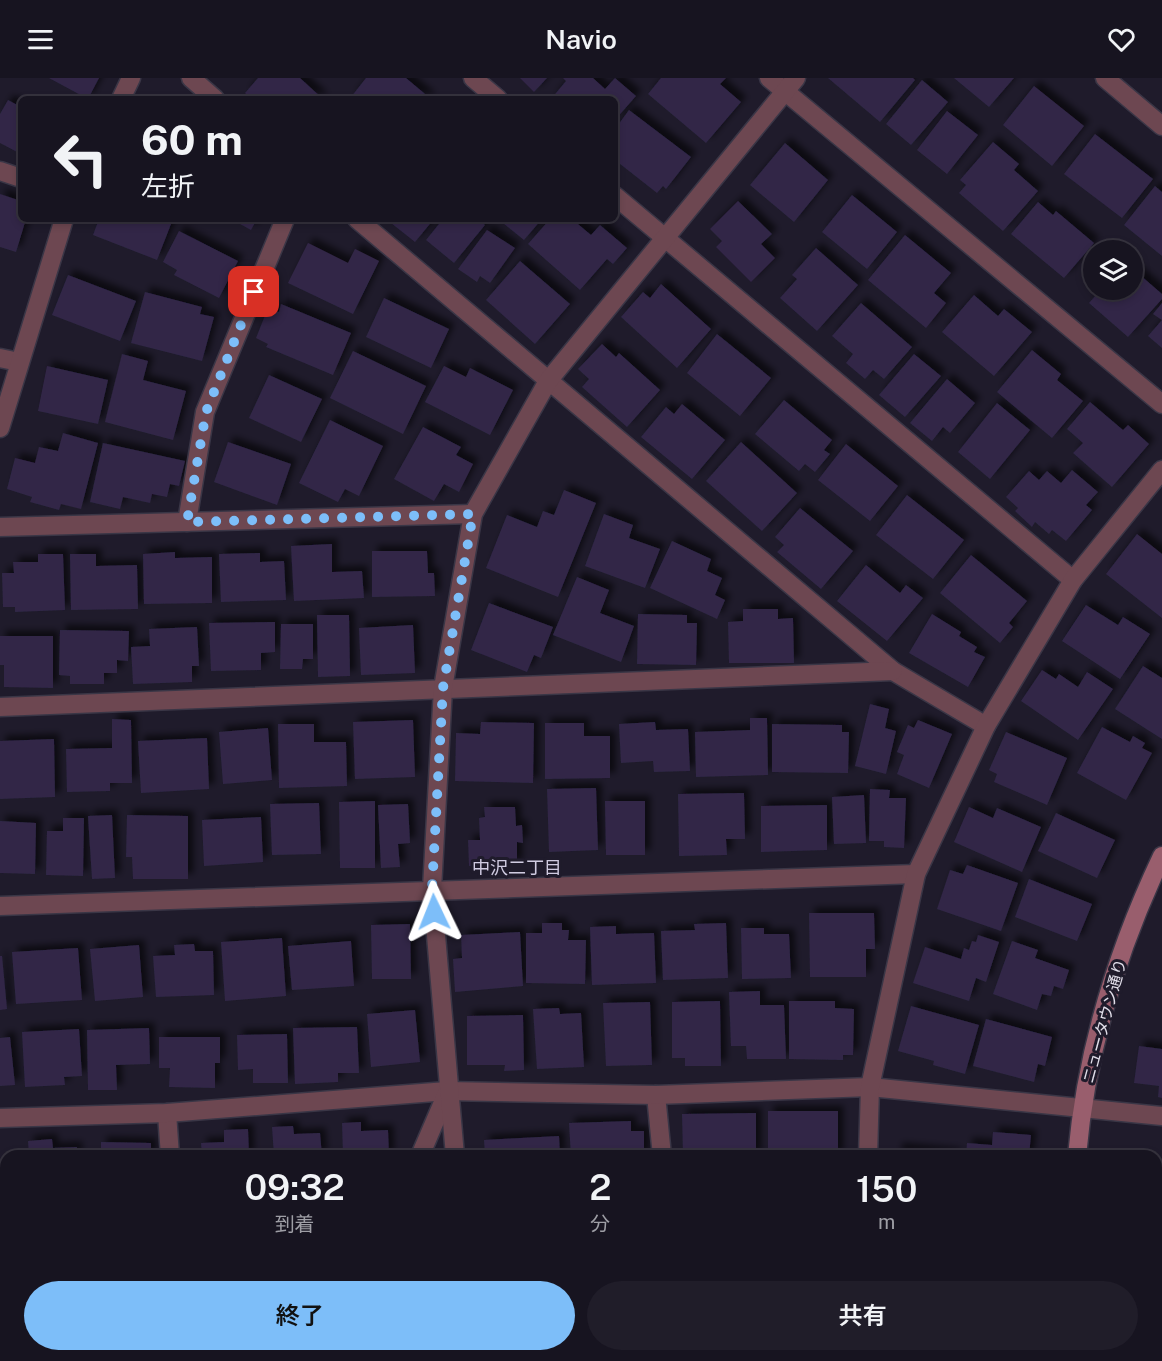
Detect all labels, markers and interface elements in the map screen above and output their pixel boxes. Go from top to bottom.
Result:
icon: menu [24,23,57,56]
text: Navio [545,23,617,55]
icon: heart [1105,23,1138,56]
text: 60 m [141,115,243,164]
icon: left [42,120,120,198]
text: 左折 [141,170,195,202]
map controls [1083,240,1143,300]
button: layers [1083,240,1143,300]
pin [228,266,279,317]
icon: arrive [237,275,270,308]
district label: 中沢二丁目 [472,857,562,878]
position arrow [402,880,466,944]
street label: ニュータウン通り [1079,957,1130,1085]
text: 09:32 [245,1166,345,1208]
text: 2 [589,1166,611,1208]
text: 150 [856,1168,917,1210]
text: m [878,1210,895,1234]
text: 到着 [275,1212,315,1236]
text: 分 [590,1212,610,1236]
button: 終了 [24,1281,575,1350]
button: 共有 [587,1281,1138,1350]

